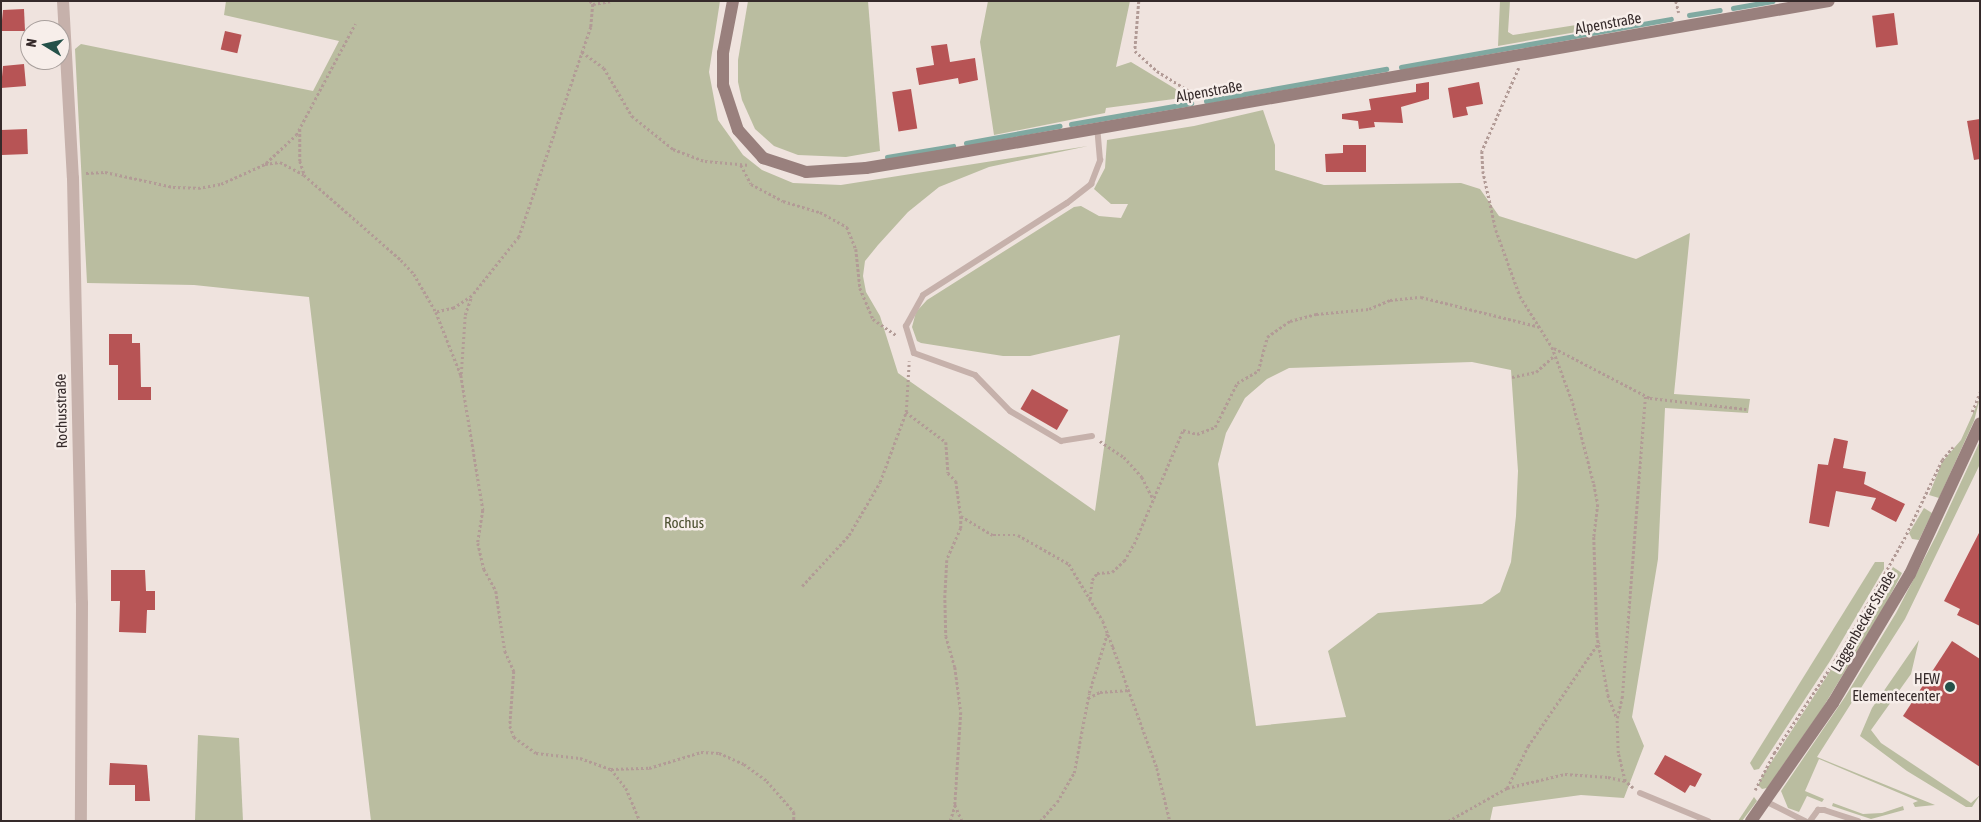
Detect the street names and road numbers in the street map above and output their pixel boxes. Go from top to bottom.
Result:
street label: Alpenstraße [1573,8,1643,38]
street label: Alpenstraße [1174,76,1244,106]
street label: Rochusstraße [51,374,71,448]
street label: Laggenbecker Straße [1827,567,1899,675]

